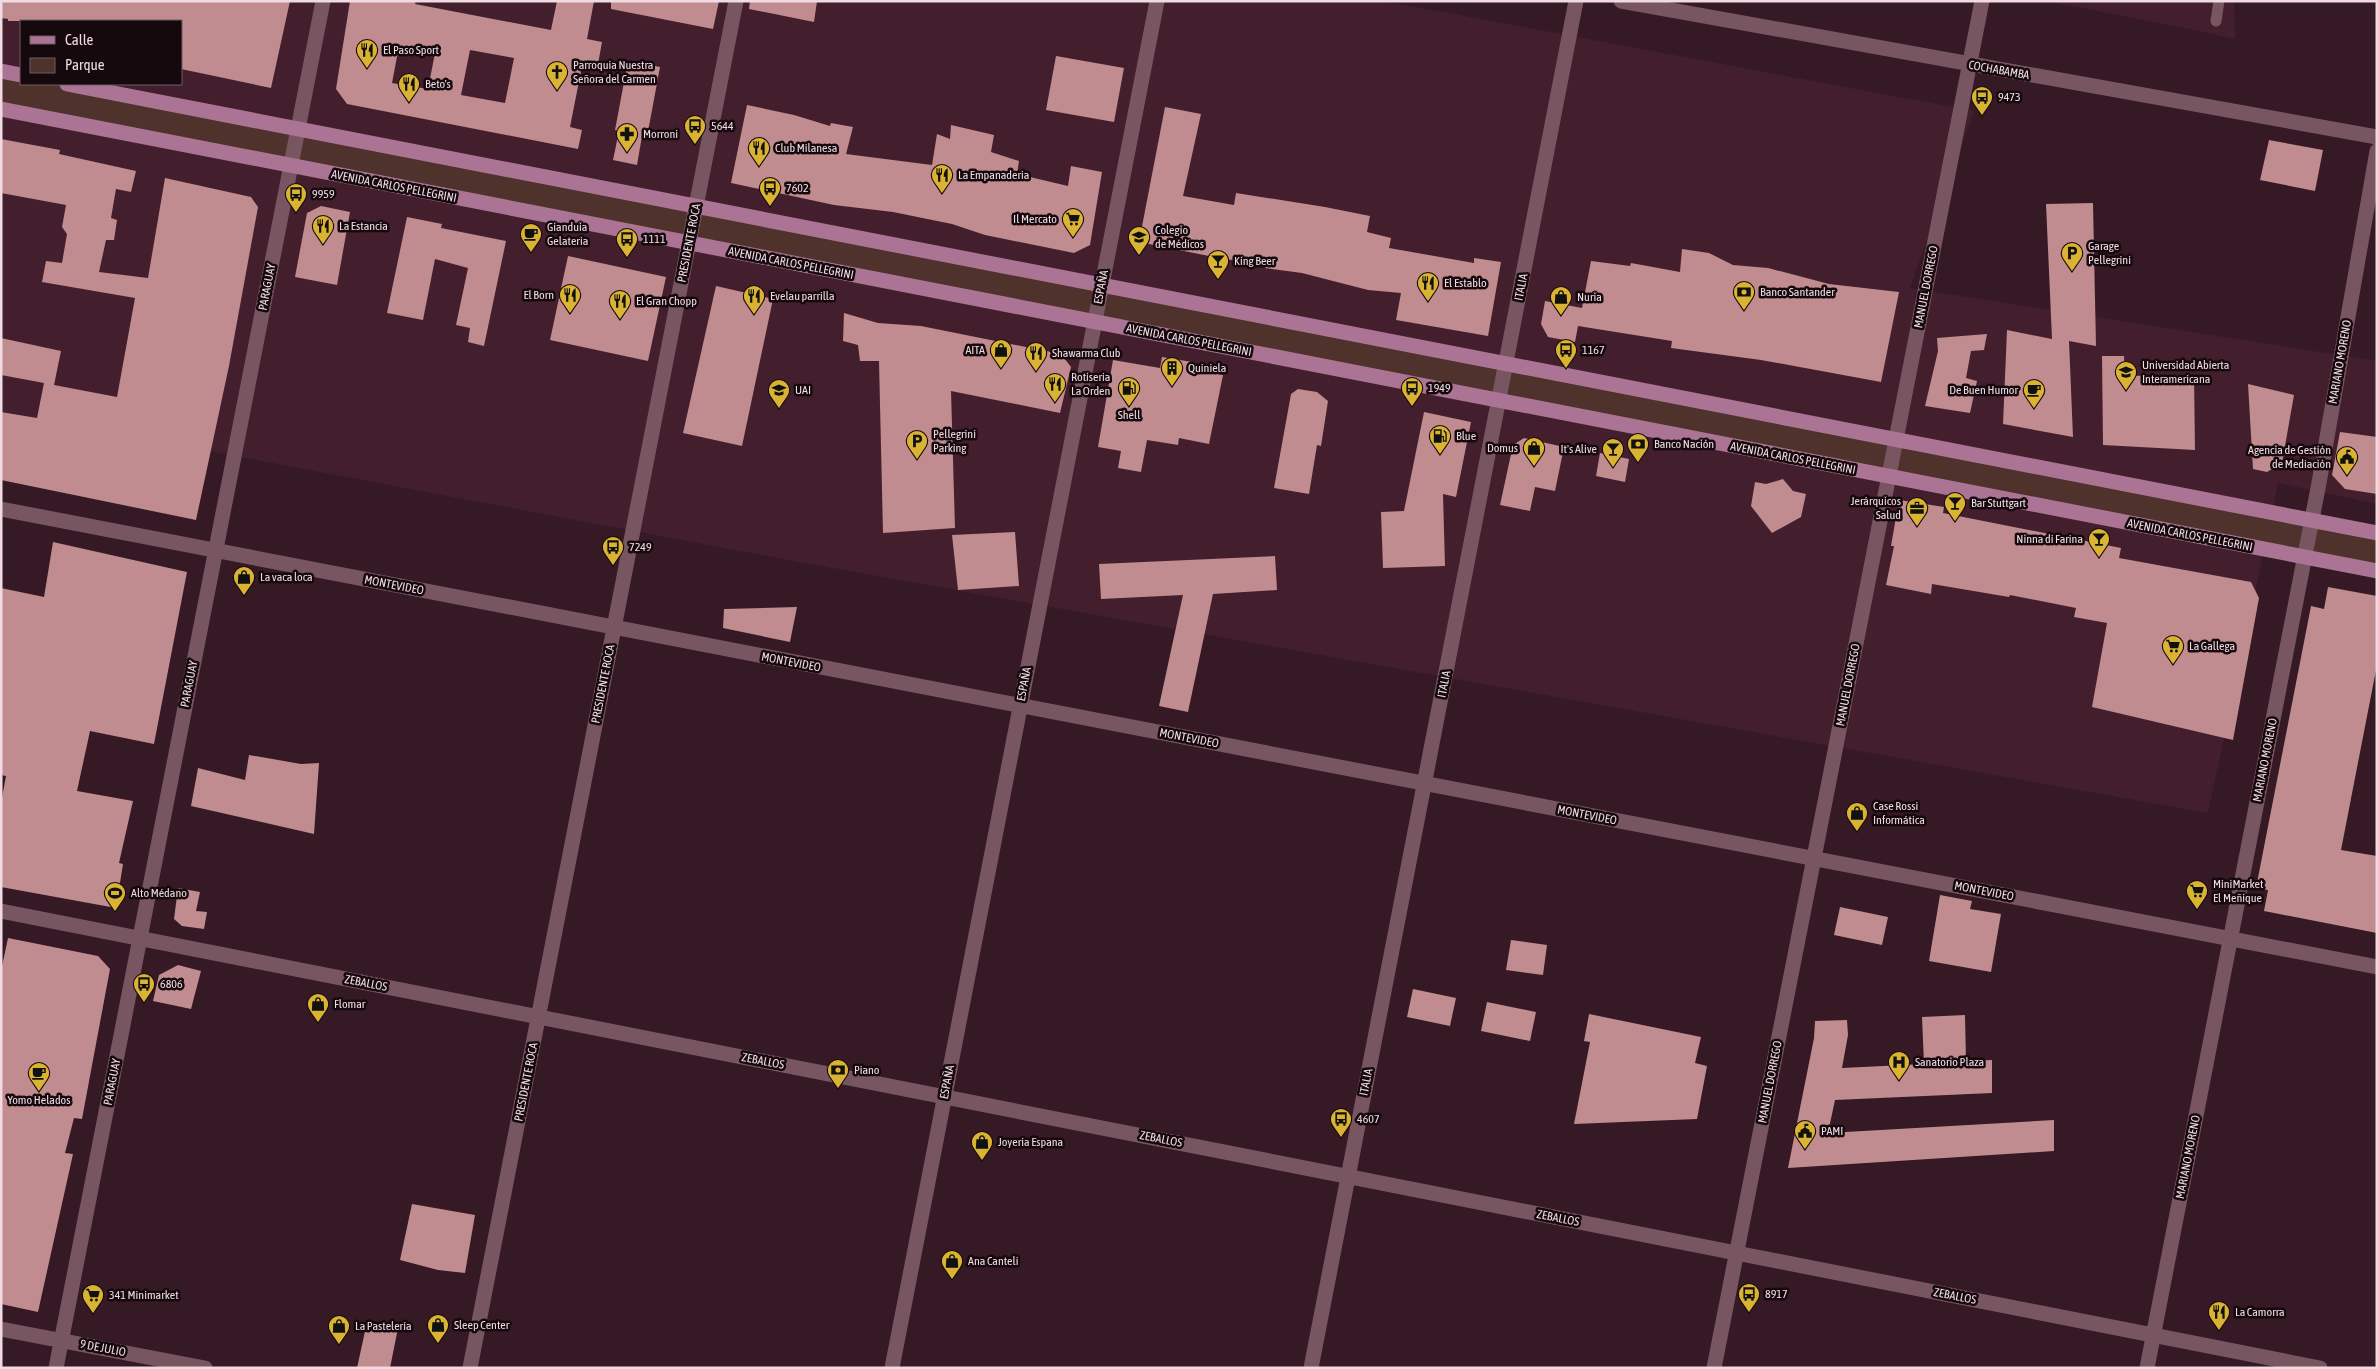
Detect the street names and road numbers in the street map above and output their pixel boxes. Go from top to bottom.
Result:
street label: COCHABAMBA [1967,58,2031,82]
street label: AVENIDA CARLOS PELLEGRINI [330,167,458,205]
street label: PRESIDENTE ROCA [674,202,704,284]
street label: AVENIDA CARLOS PELLEGRINI [727,244,855,282]
street label: MANUEL DORREGO [1911,245,1941,329]
street label: PARAGUAY [256,262,279,312]
street label: ESPAÑA [1091,269,1111,305]
street label: ITALIA [1512,272,1530,302]
street label: MARIANO MORENO [2326,319,2354,405]
street label: AVENIDA CARLOS PELLEGRINI [1125,321,1253,359]
street label: AVENIDA CARLOS PELLEGRINI [1729,439,1857,477]
street label: AVENIDA CARLOS PELLEGRINI [2126,516,2254,554]
street label: MONTEVIDEO [363,572,425,598]
street label: PRESIDENTE ROCA [588,643,618,725]
street label: MANUEL DORREGO [1833,643,1863,727]
street label: MONTEVIDEO [760,649,822,675]
street label: PARAGUAY [178,659,201,709]
street label: ESPAÑA [1014,666,1034,702]
street label: ITALIA [1435,669,1453,699]
street label: MARIANO MORENO [2250,717,2280,803]
street label: MONTEVIDEO [1158,725,1220,751]
street label: MONTEVIDEO [1556,802,1618,828]
street label: MONTEVIDEO [1953,878,2015,904]
street label: ZEBALLOS [343,972,389,994]
street label: MANUEL DORREGO [1755,1040,1785,1124]
street label: PRESIDENTE ROCA [511,1041,541,1123]
street label: ZEBALLOS [740,1050,786,1072]
street label: PARAGUAY [101,1057,124,1107]
street label: ESPAÑA [937,1064,957,1100]
street label: ITALIA [1357,1067,1375,1097]
street label: MARIANO MORENO [2173,1114,2203,1200]
street label: ZEBALLOS [1138,1128,1184,1150]
street label: ZEBALLOS [1535,1207,1581,1229]
street label: ZEBALLOS [1932,1285,1978,1307]
street label: 9 DE JULIO [79,1337,127,1359]

